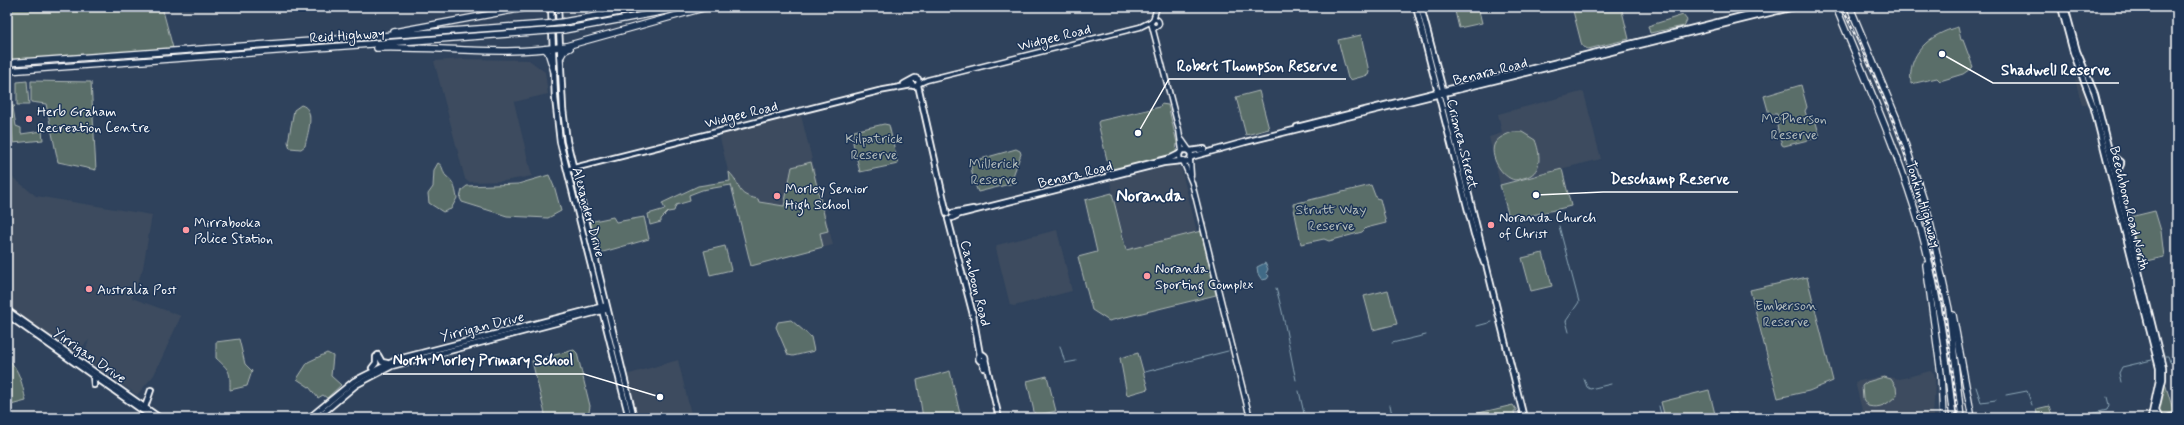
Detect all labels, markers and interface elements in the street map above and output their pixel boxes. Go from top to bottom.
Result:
street label: Widgee Road [1016,20,1093,57]
street label: Reid Highway [309,24,385,49]
callout: Robert Thompson Reserve [1169,52,1346,79]
street label: Benara Road [1451,54,1529,90]
callout: Shadwell Reserve [1993,56,2119,83]
text: Robert Thompson Reserve [1177,57,1338,77]
text: Shadwell Reserve [2001,61,2111,81]
street label: Widgee Road [703,97,780,134]
street label: Crimea Street [1442,97,1482,192]
place label: Herb Graham Recreation Centre [37,103,151,137]
park label: McPherson Reserve [1761,110,1827,144]
marker: Herb Graham Recreation Centre [24,114,34,124]
park label: Kilpatrick Reserve [845,130,903,164]
street label: Beechboro Road North [2105,144,2153,272]
park label: Millerick Reserve [969,155,1019,189]
street label: Benara Road [1036,157,1114,193]
street label: Tonkin Highway [1900,159,1945,250]
street label: Alexander Drive [567,165,609,259]
callout: Deschamp Reserve [1603,165,1738,192]
text: Deschamp Reserve [1610,170,1730,190]
place label: Morley Senior High School [785,180,869,216]
district label: Noranda [1116,184,1185,208]
marker: Morley Senior High School [772,191,782,201]
park label: Strutt Way Reserve [1296,201,1366,235]
place label: Noranda Church of Christ [1499,209,1597,243]
place label: Mirrabooka Police Station [194,214,273,248]
marker: Noranda Church of Christ [1486,220,1496,230]
marker: Mirrabooka Police Station [181,225,191,235]
street label: Camboon Road [956,238,994,328]
place label: Noranda Sporting Complex [1155,260,1254,296]
marker: Noranda Sporting Complex [1142,271,1152,281]
place label: Australia Post [97,281,177,299]
marker: Australia Post [84,284,94,294]
park label: Emberson Reserve [1755,297,1817,331]
street label: Yirrigan Drive [438,308,526,346]
street label: Yirrigan Drive [49,324,130,388]
callout: North Morley Primary School [383,347,584,374]
text: North Morley Primary School [393,351,573,371]

